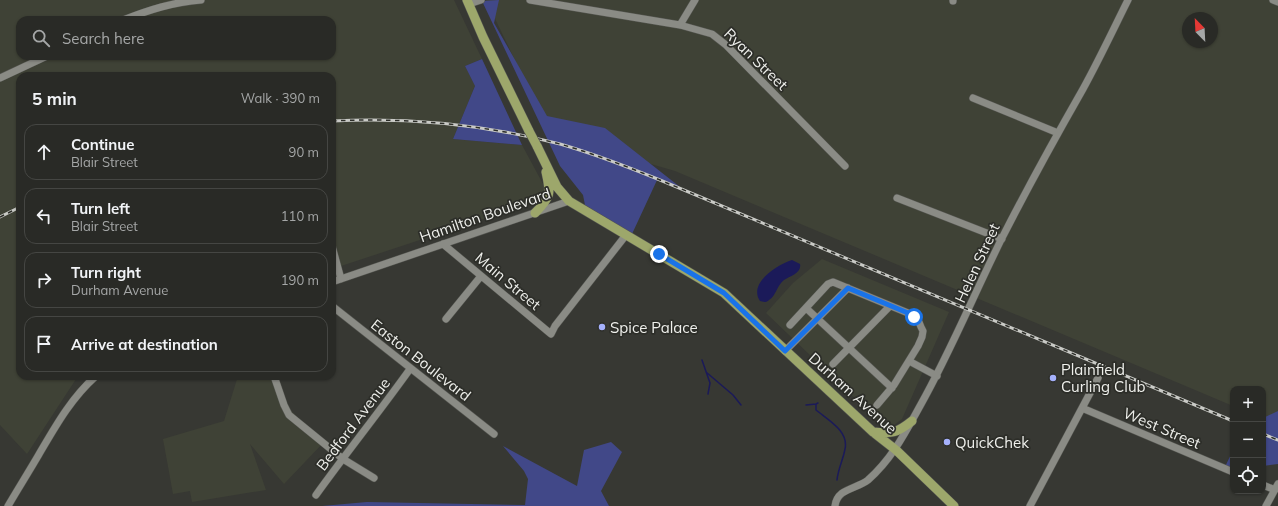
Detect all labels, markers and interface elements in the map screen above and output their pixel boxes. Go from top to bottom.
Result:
north arrow [1182,12,1218,48]
search box [16,16,336,60]
street label: Ryan Street [720,24,792,94]
icon: search [30,27,52,49]
text: Search here [62,29,144,48]
text: 5 min [32,88,77,109]
text: Walk · 390 m [241,90,320,106]
text: Continue [71,135,134,154]
icon: ahead [33,141,55,163]
text: 90 m [289,144,319,160]
text: Blair Street [71,154,138,170]
street label: Hamilton Boulevard [417,184,553,246]
text: Turn left [71,199,130,218]
icon: left [33,205,55,227]
text: 110 m [281,208,319,224]
text: Blair Street [71,218,138,234]
street label: Helen Street [950,220,1004,306]
route end [650,245,668,263]
street label: Main Street [471,248,545,314]
text: Turn right [71,263,141,282]
icon: right [33,269,55,291]
text: 190 m [281,272,319,288]
text: Durham Avenue [71,282,168,298]
route start [905,308,923,326]
street label: Easton Boulevard [367,315,475,405]
place label: Spice Palace [610,318,698,337]
marker: Spice Palace [597,322,607,332]
icon: arrive [33,333,55,355]
text: Arrive at destination [71,335,218,354]
street label: Durham Avenue [805,348,901,438]
place label: Plainfield Curling Club [1061,360,1146,396]
marker: Plainfield Curling Club [1048,373,1058,383]
street label: Bedford Avenue [312,374,394,474]
map controls [1230,386,1266,494]
button: + [1230,386,1266,422]
street label: West Street [1121,403,1203,453]
button: − [1230,422,1266,458]
place label: QuickChek [955,433,1029,452]
marker: QuickChek [942,437,952,447]
button: locate [1230,458,1266,494]

